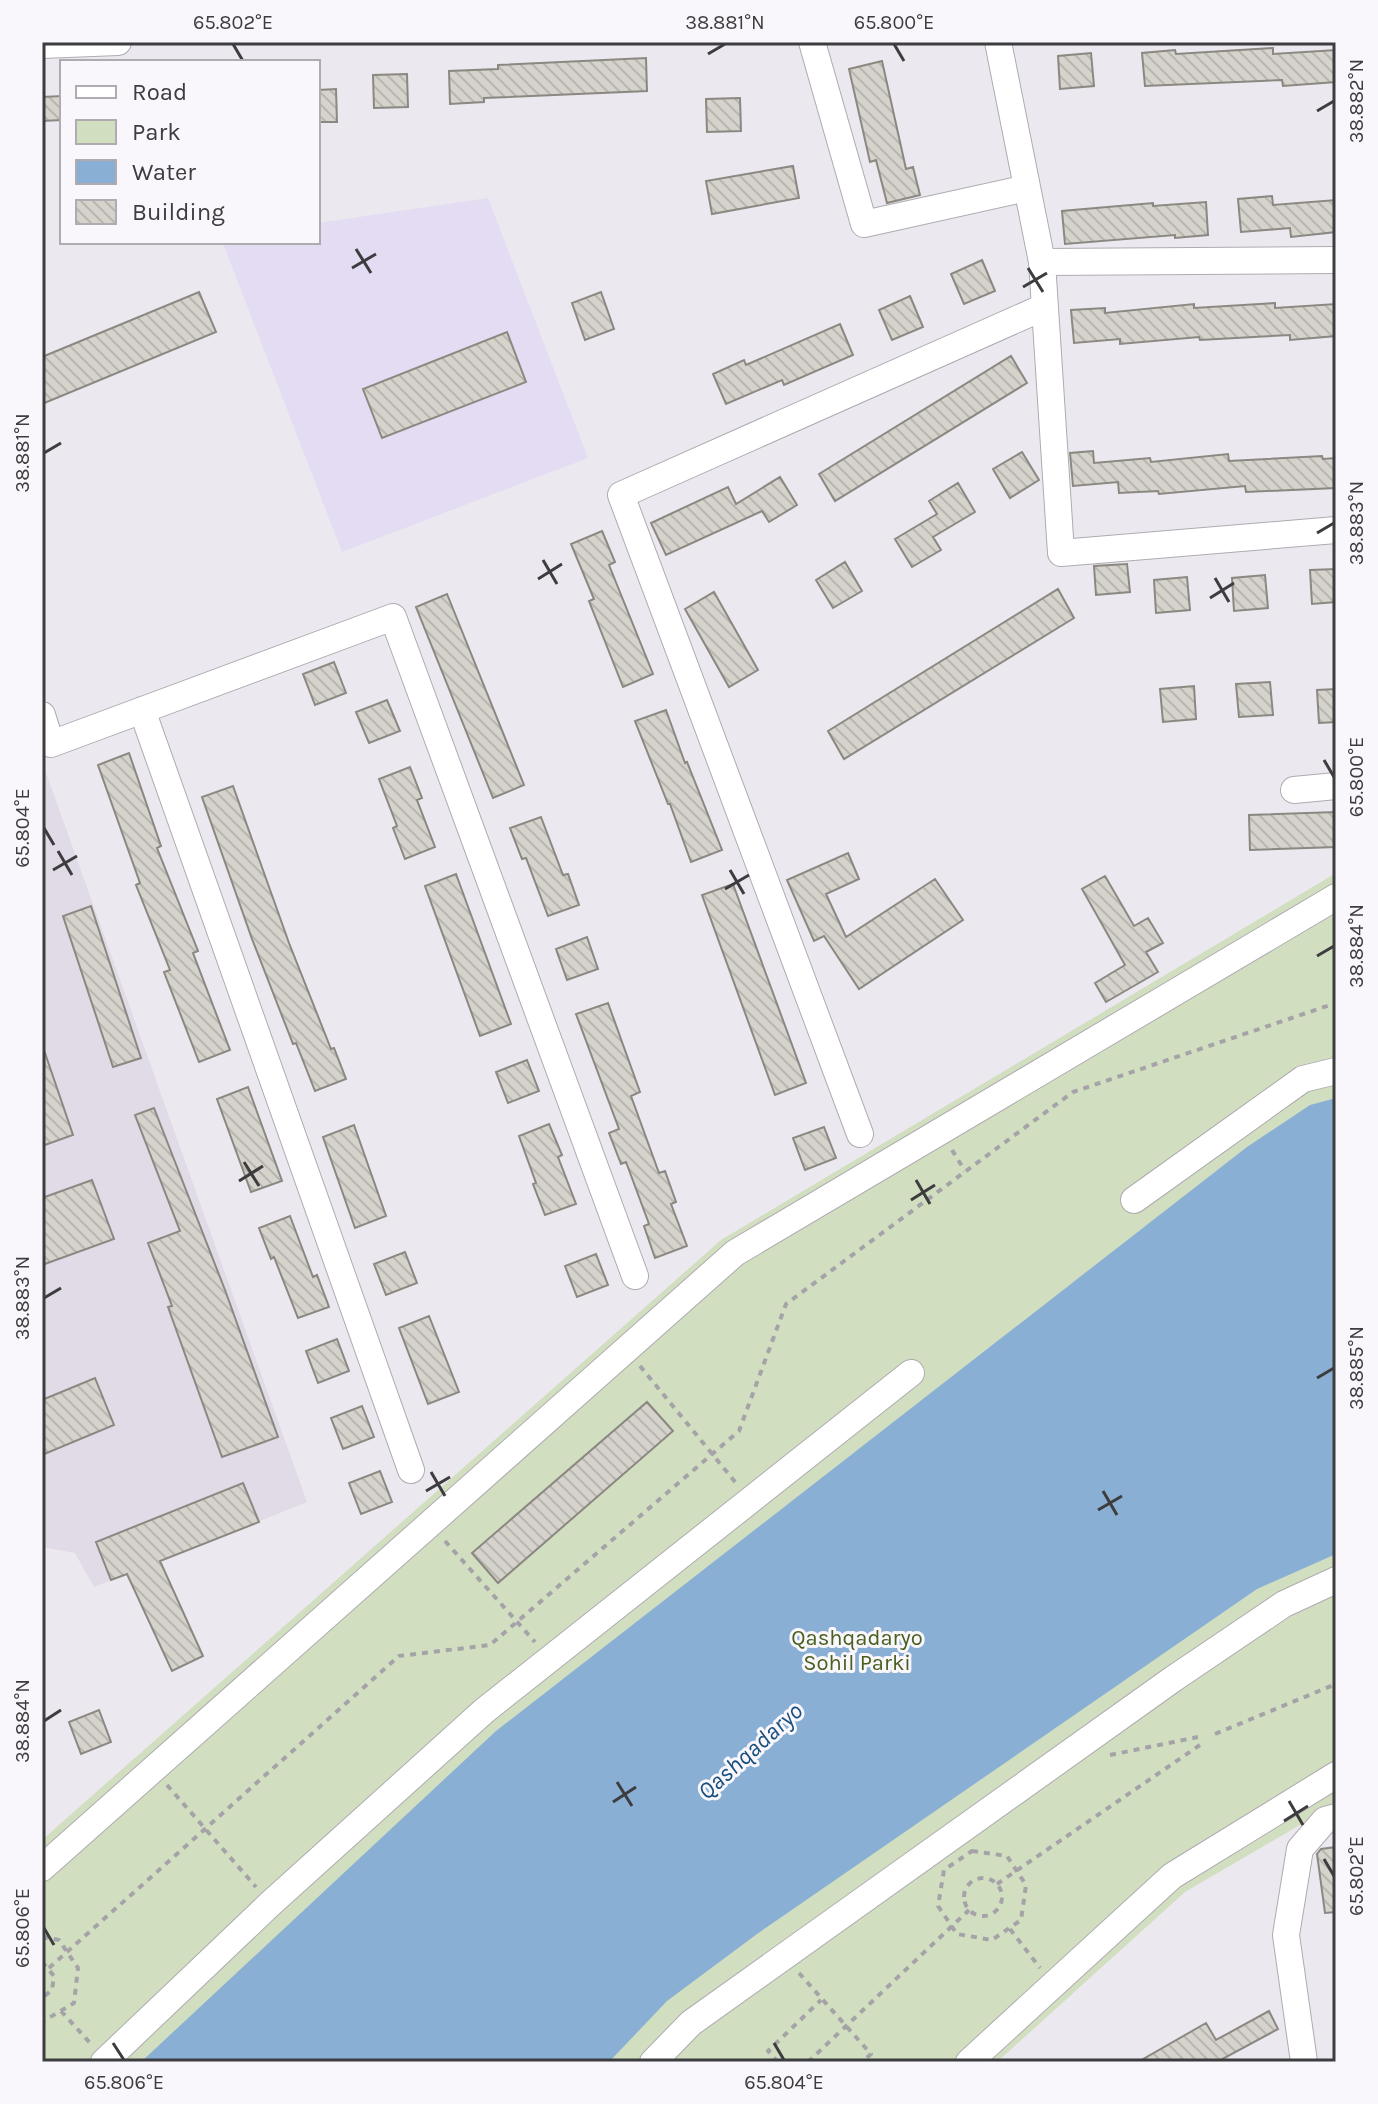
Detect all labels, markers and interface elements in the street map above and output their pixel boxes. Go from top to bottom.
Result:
text: 65.802°E [193,11,273,34]
text: 38.881°N [685,11,765,34]
text: 65.800°E [854,11,934,34]
text: 38.882°N [1345,59,1368,143]
legend [60,60,320,244]
text: Road [132,78,187,106]
text: Park [132,118,181,146]
text: Water [132,158,196,186]
text: Building [132,198,225,226]
text: 38.881°N [11,413,34,493]
text: 38.883°N [1345,481,1368,565]
text: 65.800°E [1345,737,1368,817]
text: 65.804°E [11,788,34,868]
text: 38.884°N [1345,904,1368,988]
text: 38.883°N [11,1256,34,1340]
text: 38.885°N [1345,1326,1368,1410]
park label: Qashqadaryo Sohil Parki [791,1625,923,1676]
text: 38.884°N [11,1679,34,1763]
water label: Qashqadaryo [692,1697,808,1805]
text: 65.802°E [1345,1836,1368,1916]
text: 65.806°E [11,1888,34,1968]
text: 65.806°E [84,2071,164,2094]
text: 65.804°E [744,2071,824,2094]

